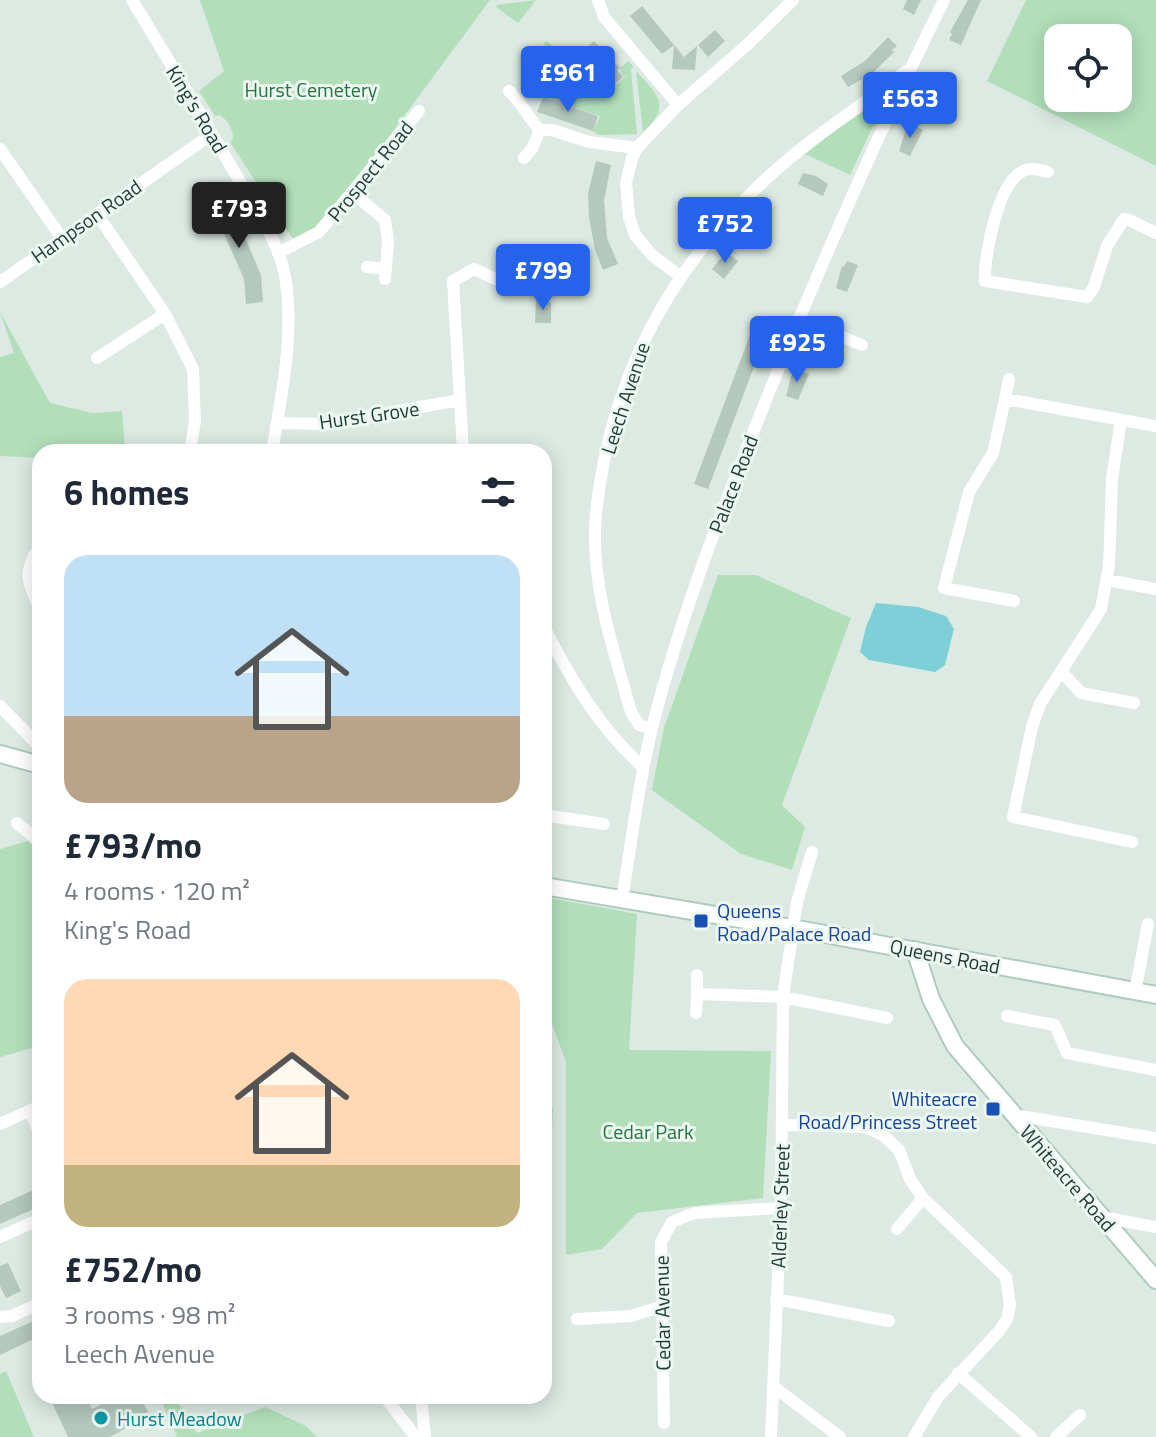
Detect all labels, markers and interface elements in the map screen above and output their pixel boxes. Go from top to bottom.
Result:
map controls [1044,24,1132,112]
button: locate [1044,24,1132,112]
pin: £961 [521,46,615,114]
text: £961 [539,52,597,91]
street label: King's Road [159,59,235,159]
pin: £563 [863,72,957,140]
park label: Hurst Cemetery [245,74,378,105]
text: £563 [881,78,939,117]
street label: Prospect Road [319,114,421,228]
street label: Hampson Road [24,171,148,271]
pin: £793 [192,182,286,250]
text: £793 [210,188,268,227]
pin: £752 [678,197,772,265]
text: £752 [696,203,754,242]
pin: £799 [496,244,590,312]
text: £799 [514,250,572,289]
pin: £925 [750,316,844,384]
text: £925 [768,322,826,361]
street label: Leech Avenue [592,338,658,458]
street label: Hurst Grove [317,393,421,437]
street label: Palace Road [700,430,766,538]
text: 6 homes [64,466,189,518]
icon: filters [476,470,520,514]
icon: home [220,607,364,751]
text: £793/mo [64,819,202,871]
text: 4 rooms · 120 m² [64,871,250,910]
place label: Queens Road/Palace Road [717,895,871,949]
text: King's Road [64,910,191,949]
marker: Queens Road/Palace Road [692,912,710,930]
street label: Queens Road [887,930,1003,982]
icon: home [220,1031,364,1175]
place label: Whiteacre Road/Princess Street [798,1083,977,1137]
marker: Whiteacre Road/Princess Street [984,1100,1002,1118]
park label: Cedar Park [603,1116,694,1147]
street label: Whiteacre Road [1013,1118,1123,1238]
street label: Alderley Street [762,1143,798,1269]
text: £752/mo [64,1243,202,1295]
street label: Cedar Avenue [645,1255,679,1371]
text: 3 rooms · 98 m² [64,1295,235,1334]
text: Leech Avenue [64,1334,215,1373]
place label: Hurst Meadow [117,1403,242,1434]
marker: Hurst Meadow [92,1409,110,1427]

